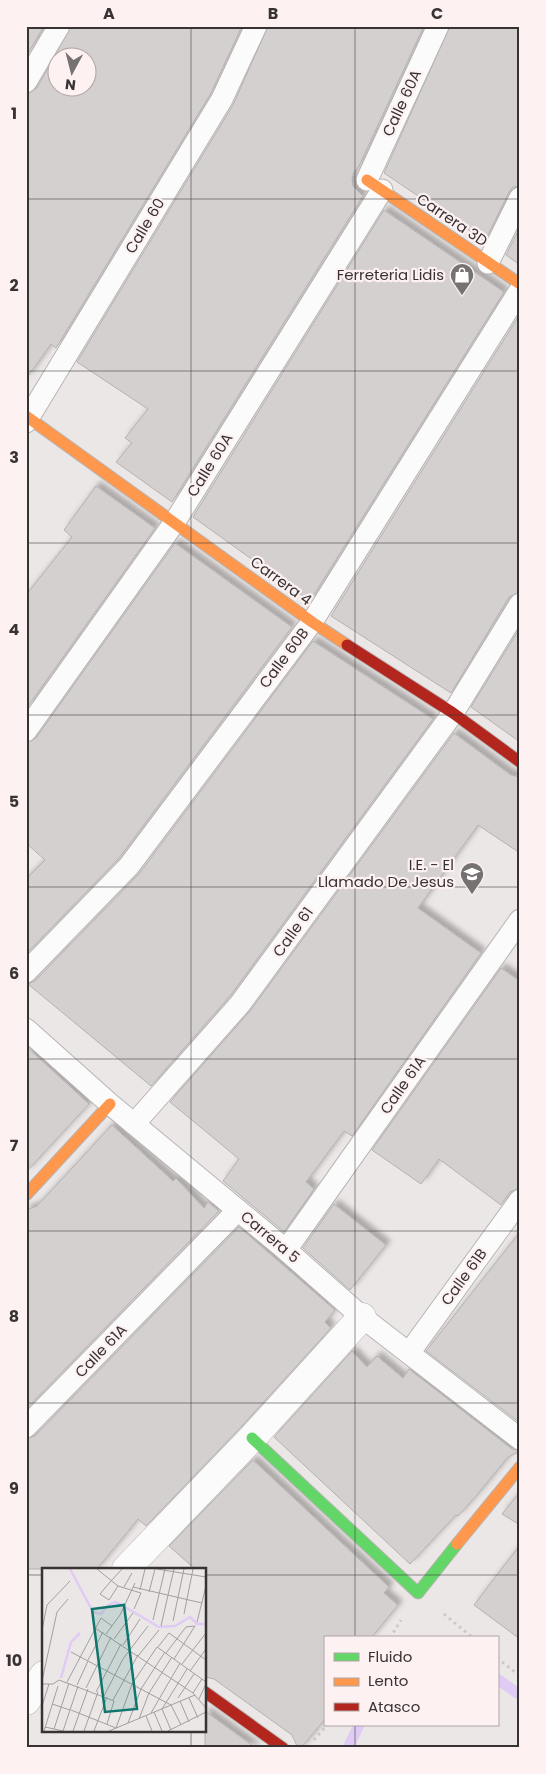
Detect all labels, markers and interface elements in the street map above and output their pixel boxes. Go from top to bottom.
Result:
text: A [103,2,115,25]
text: B [268,2,278,25]
text: C [431,2,443,25]
north arrow [48,48,98,98]
street label: Calle 60A [377,66,426,140]
text: N [64,74,77,95]
text: 1 [11,102,17,125]
street label: Carrera 3D [413,188,492,251]
street label: Calle 60 [120,194,169,257]
shop icon: Ferreteria Lidis [449,262,475,296]
place label: Ferreteria Lidis [337,264,444,285]
text: 2 [9,274,19,297]
street label: Calle 60A [182,429,237,501]
text: 3 [9,446,19,469]
street label: Carrera 4 [246,551,316,610]
text: 4 [9,618,20,641]
street label: Calle 60B [254,623,313,692]
text: 5 [9,790,19,813]
place label: I.E. - El Llamado De Jesus [318,854,454,892]
school or university icon: I.E. - El Llamado De Jesus [459,861,485,895]
street label: Calle 61 [267,903,318,961]
text: 6 [9,962,19,985]
street label: Calle 61A [375,1051,430,1118]
text: 7 [10,1134,19,1157]
street label: Carrera 5 [236,1206,304,1268]
street label: Calle 61B [436,1244,491,1310]
text: 8 [9,1305,19,1328]
street label: Calle 61A [70,1319,131,1382]
text: 9 [9,1477,19,1500]
inset map [42,1568,206,1732]
legend [324,1636,498,1726]
text: Fluido [368,1646,412,1667]
text: 10 [6,1649,22,1672]
text: Lento [368,1670,408,1691]
text: Atasco [368,1696,420,1717]

